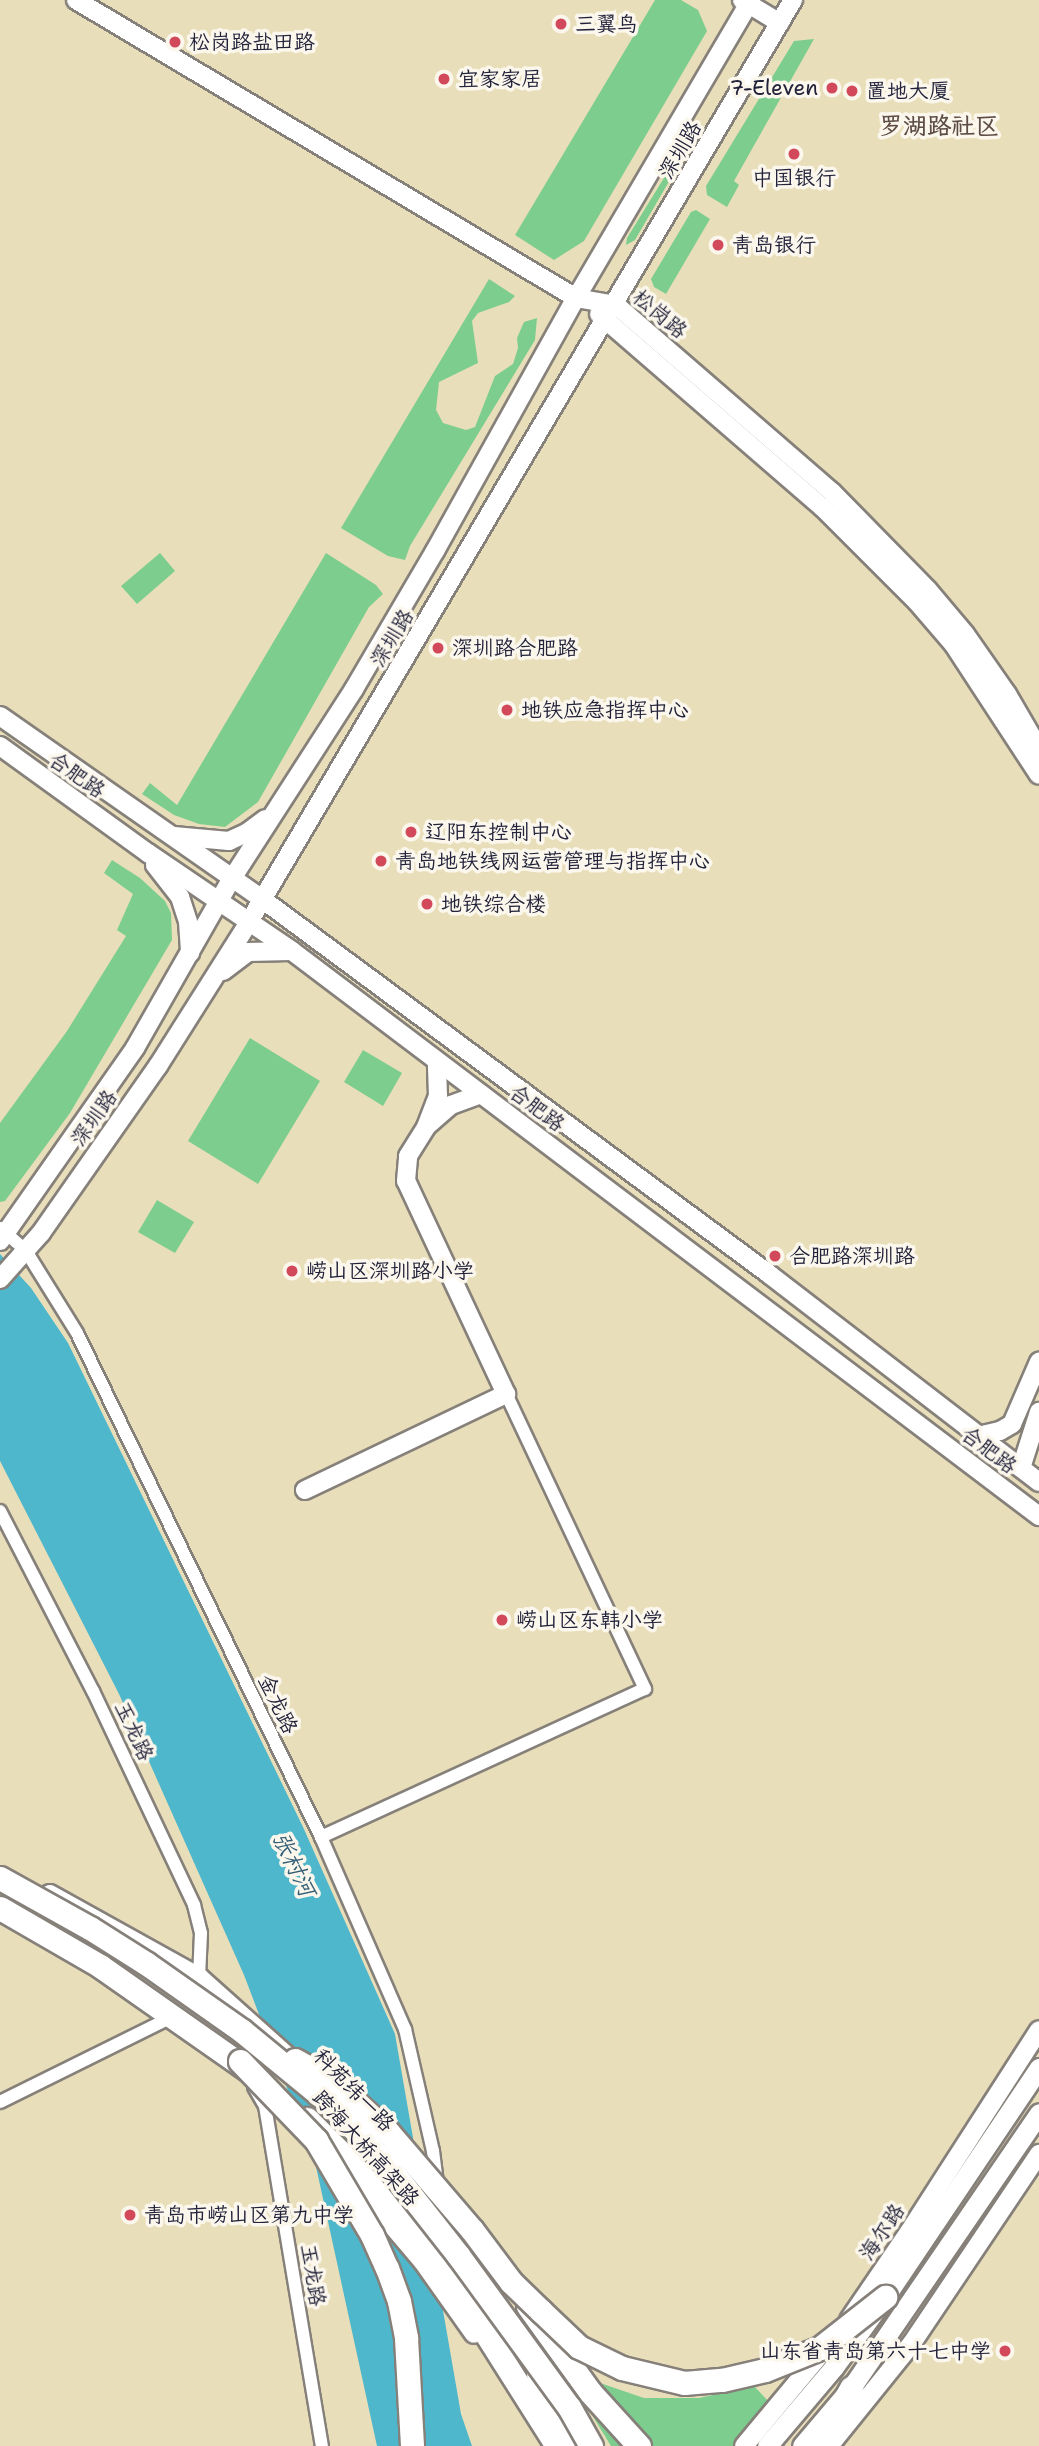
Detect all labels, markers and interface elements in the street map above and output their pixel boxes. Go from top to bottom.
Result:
place label: 三翼鸟 [575,11,638,37]
marker: 三翼鸟 [553,16,569,32]
place label: 松岗路盐田路 [189,29,315,55]
marker: 松岗路盐田路 [167,34,183,50]
place label: 宜家家居 [458,66,542,92]
marker: 宜家家居 [436,71,452,87]
place label: 7-Eleven [729,75,818,101]
place label: 置地大厦 [866,78,950,104]
marker: 7-Eleven [824,80,840,96]
marker: 置地大厦 [844,83,860,99]
district label: 罗湖路社区 [879,113,999,141]
street label: 深圳路 [653,116,707,184]
marker: 中国银行 [786,146,802,162]
place label: 中国银行 [752,165,836,191]
place label: 青岛银行 [732,232,816,258]
marker: 青岛银行 [710,237,726,253]
street label: 松岗路 [628,284,692,344]
street label: 深圳路 [365,605,419,671]
place label: 深圳路合肥路 [452,635,578,661]
marker: 深圳路合肥路 [430,640,446,656]
place label: 地铁应急指挥中心 [521,697,689,723]
marker: 地铁应急指挥中心 [499,702,515,718]
street label: 合肥路 [44,747,110,803]
place label: 辽阳东控制中心 [425,819,572,845]
marker: 辽阳东控制中心 [403,824,419,840]
place label: 青岛地铁线网运营管理与指挥中心 [395,848,710,874]
marker: 青岛地铁线网运营管理与指挥中心 [373,853,389,869]
place label: 地铁综合楼 [441,891,546,917]
marker: 地铁综合楼 [419,896,435,912]
street label: 合肥路 [504,1079,570,1137]
street label: 深圳路 [66,1085,122,1151]
place label: 合肥路深圳路 [789,1243,915,1269]
marker: 合肥路深圳路 [767,1248,783,1264]
place label: 崂山区深圳路小学 [306,1258,474,1284]
marker: 崂山区深圳路小学 [284,1263,300,1279]
street label: 合肥路 [956,1421,1022,1479]
place label: 崂山区东韩小学 [516,1607,663,1633]
marker: 崂山区东韩小学 [494,1612,510,1628]
street label: 金龙路 [253,1670,303,1738]
street label: 玉龙路 [109,1697,159,1765]
water label: 张村河 [266,1827,322,1901]
street label: 科苑纬一路 [308,2043,400,2137]
street label: 跨海大桥高架路 [307,2085,425,2211]
street label: 海尔路 [854,2199,910,2265]
place label: 青岛市崂山区第九中学 [144,2202,354,2228]
marker: 青岛市崂山区第九中学 [122,2207,138,2223]
street label: 玉龙路 [296,2242,330,2308]
place label: 山东省青岛第六十七中学 [760,2338,991,2364]
marker: 山东省青岛第六十七中学 [997,2343,1013,2359]

